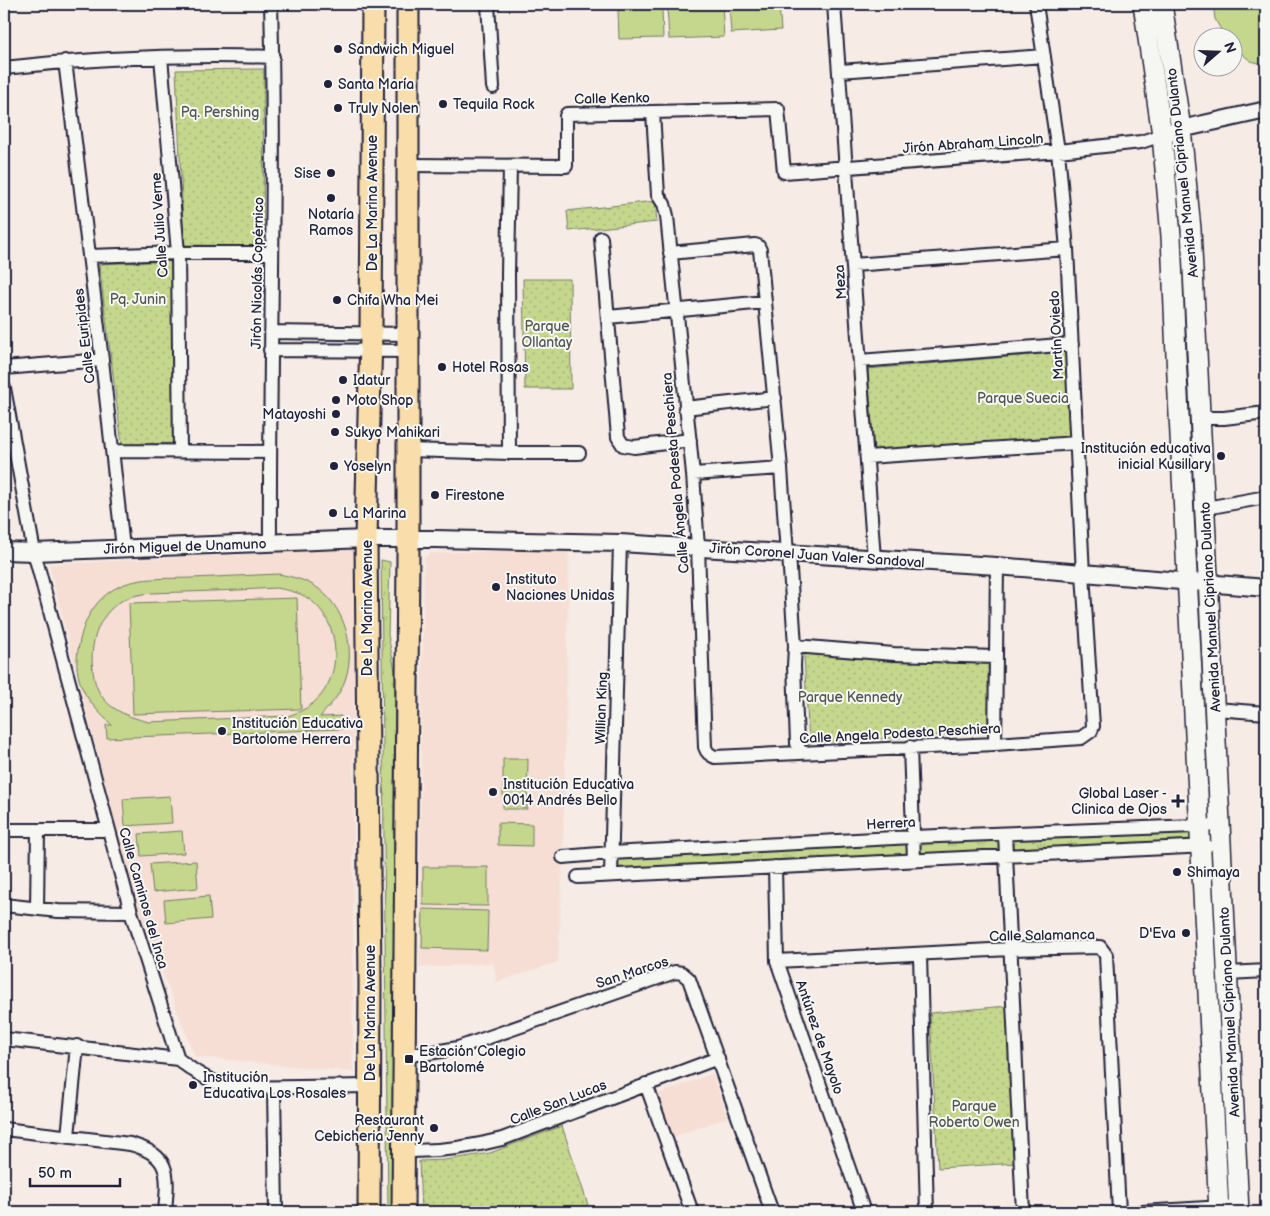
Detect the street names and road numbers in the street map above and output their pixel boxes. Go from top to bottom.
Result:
street label: Avenida Manuel Cipriano Dulanto [1163,67,1202,279]
street label: Calle Kenko [574,89,650,108]
street label: Jirón Abraham Lincoln [902,130,1044,157]
street label: De La Marina Avenue [364,135,381,271]
street label: Calle Julio Verne [147,172,172,278]
street label: Jirón Nicolás Copérnico [248,197,267,349]
street label: Meza [831,264,850,300]
street label: Calle Euripides [70,287,99,384]
street label: Martín Oviedo [1046,290,1067,380]
street label: Calle Ángela Podesta Peschiera [657,372,693,574]
street label: Avenida Manuel Cipriano Dulanto [1196,501,1225,713]
street label: Jirón Miguel de Unamuno [103,535,267,558]
street label: Jirón Coronel Juan Valer Sandoval [709,539,925,572]
street label: De La Marina Avenue [359,540,376,676]
street label: Willian King [592,671,611,745]
street label: Calle Angela Podesta Peschiera [799,720,1001,747]
street label: Herrera [866,814,916,833]
street label: Calle Caminos del Inca [115,826,172,971]
street label: Avenida Manuel Cipriano Dulanto [1215,906,1244,1118]
street label: Calle Salamanca [989,926,1095,945]
street label: De La Marina Avenue [362,945,379,1081]
street label: San Marcos [594,953,671,992]
street label: Antúnez de Mayolo [792,978,847,1097]
street label: Calle San Lucas [507,1076,609,1129]

